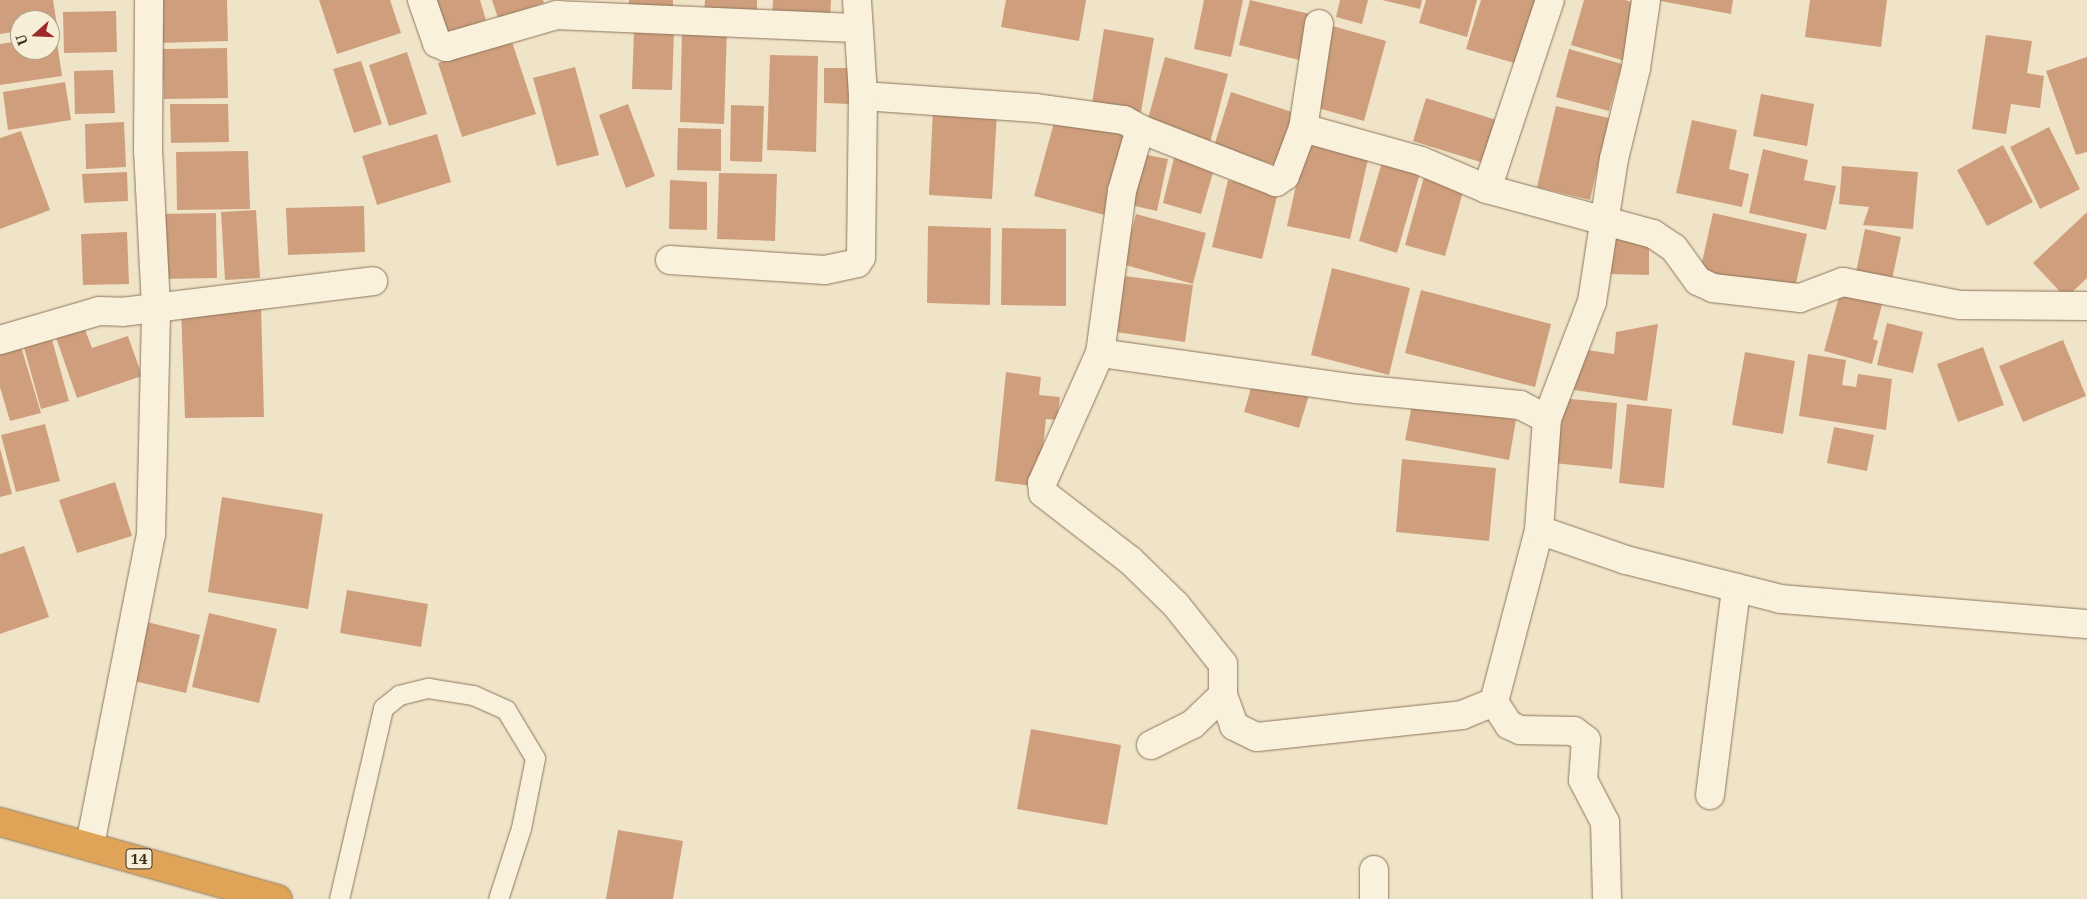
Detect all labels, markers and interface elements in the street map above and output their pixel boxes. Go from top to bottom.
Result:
north arrow [10,10,60,60]
text: U [11,32,32,48]
road number: 14 [125,846,153,872]

